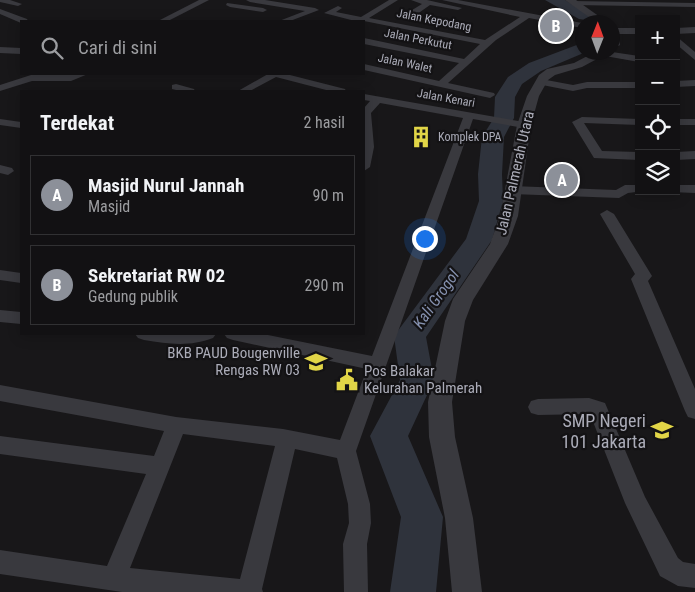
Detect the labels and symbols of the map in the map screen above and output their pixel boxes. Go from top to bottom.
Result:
street label: Jalan Kepodang [395,6,473,34]
pin: B [540,7,572,45]
north arrow [575,15,620,60]
street label: Jalan Perkutut [383,26,453,52]
street label: Jalan Walet [377,50,434,76]
street label: Jalan Kenari [416,86,476,110]
street label: Jalan Palmerah Utara [492,109,538,237]
building icon: Komplek DPA [408,124,434,150]
place label: Komplek DPA [438,130,502,144]
pin: A [546,161,578,199]
your location [412,226,438,252]
water label: Kali Grogol [409,266,463,332]
place label: BKB PAUD Bougenville Rengas RW 03 [167,344,300,379]
school or university icon: BKB PAUD Bougenville Rengas RW 03 [303,349,329,375]
place label: Pos Balakar Kelurahan Palmerah [364,362,482,397]
public building icon: Pos Balakar Kelurahan Palmerah [334,367,360,393]
place label: SMP Negeri 101 Jakarta [561,410,646,452]
school or university icon: SMP Negeri 101 Jakarta [649,417,675,443]

